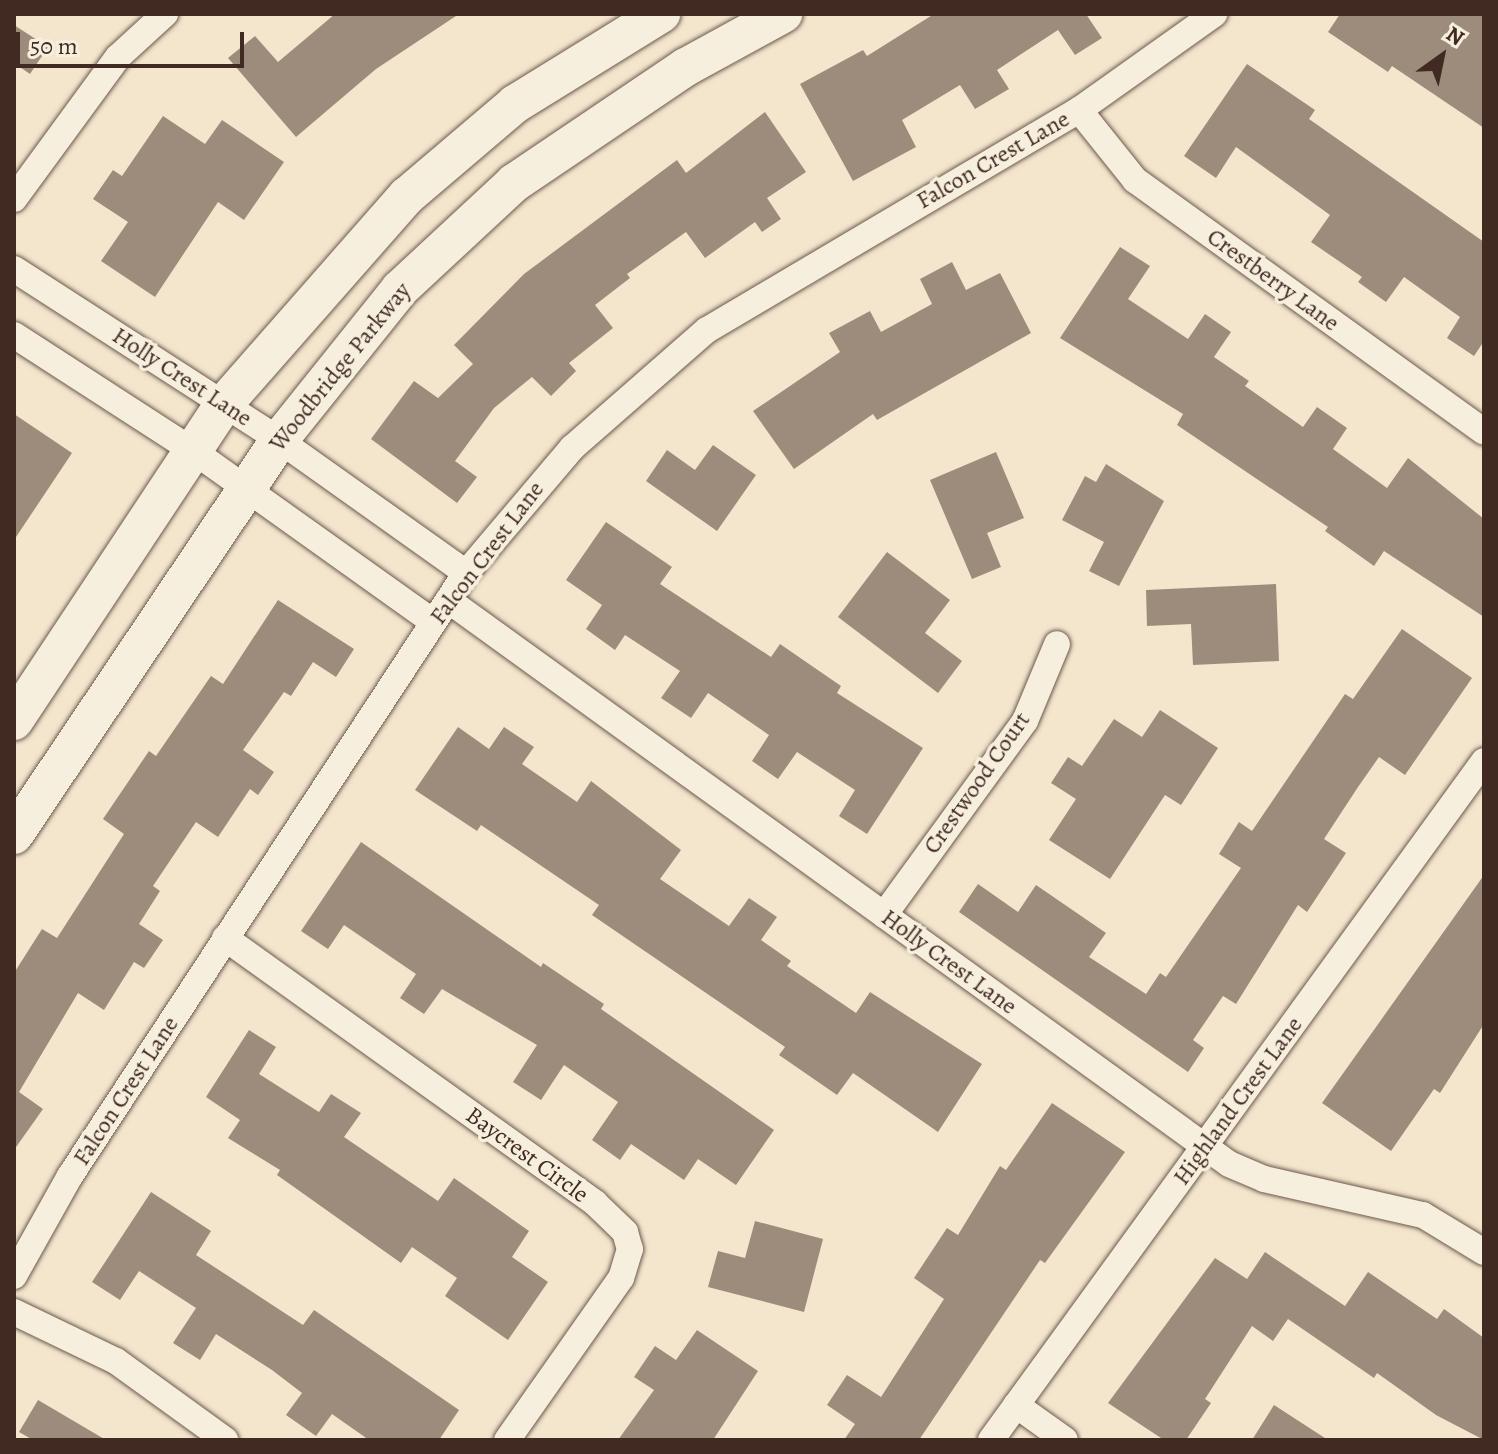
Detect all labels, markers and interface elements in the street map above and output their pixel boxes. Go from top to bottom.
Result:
scale bar [20,16,248,66]
north arrow [1402,16,1482,96]
text: N [1440,19,1470,53]
text: 50 m [30,30,78,62]
street label: Falcon Crest Lane [911,105,1075,215]
street label: Crestberry Lane [1201,222,1345,338]
street label: Woodbridge Parkway [263,277,417,457]
street label: Holly Crest Lane [107,321,257,433]
street label: Falcon Crest Lane [424,476,550,630]
street label: Crestwood Court [917,707,1037,859]
street label: Holly Crest Lane [876,903,1022,1021]
street label: Falcon Crest Lane [67,1011,185,1171]
street label: Highland Crest Lane [1167,1011,1309,1191]
street label: Baycrest Circle [460,1101,594,1209]

